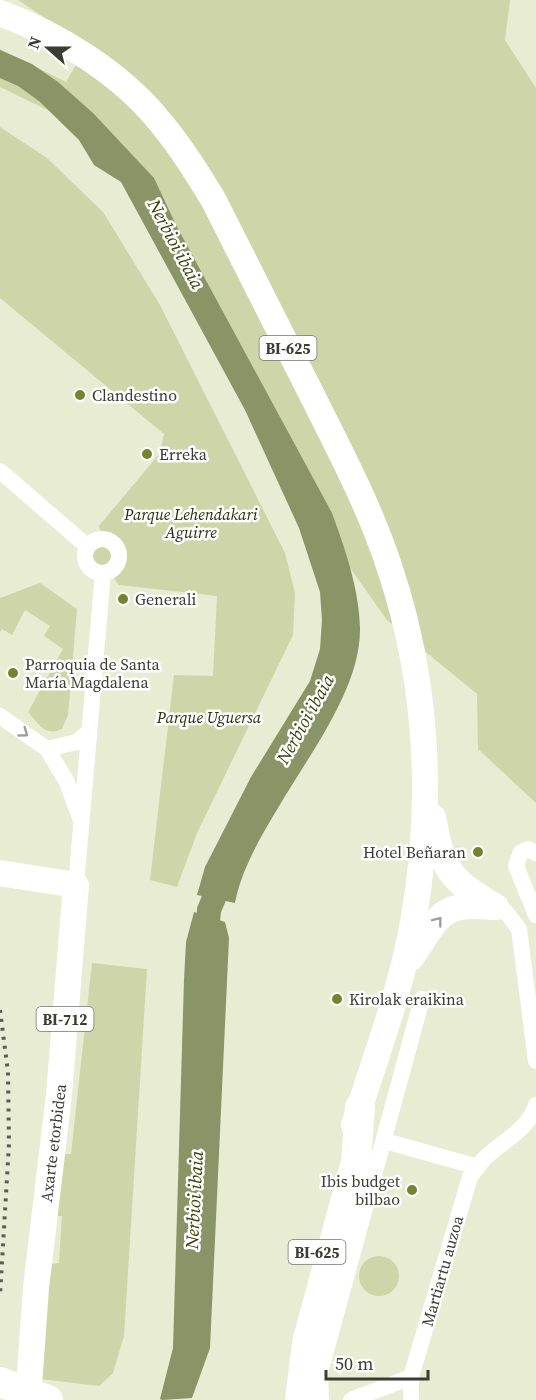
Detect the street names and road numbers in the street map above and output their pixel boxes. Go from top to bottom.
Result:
road number: BI-625 [260,336,316,360]
road number: BI-712 [36,1007,94,1031]
street label: Axarte etorbidea [35,1082,71,1203]
street label: Martiartu auzoa [416,1212,469,1329]
road number: BI-625 [288,1240,346,1264]

